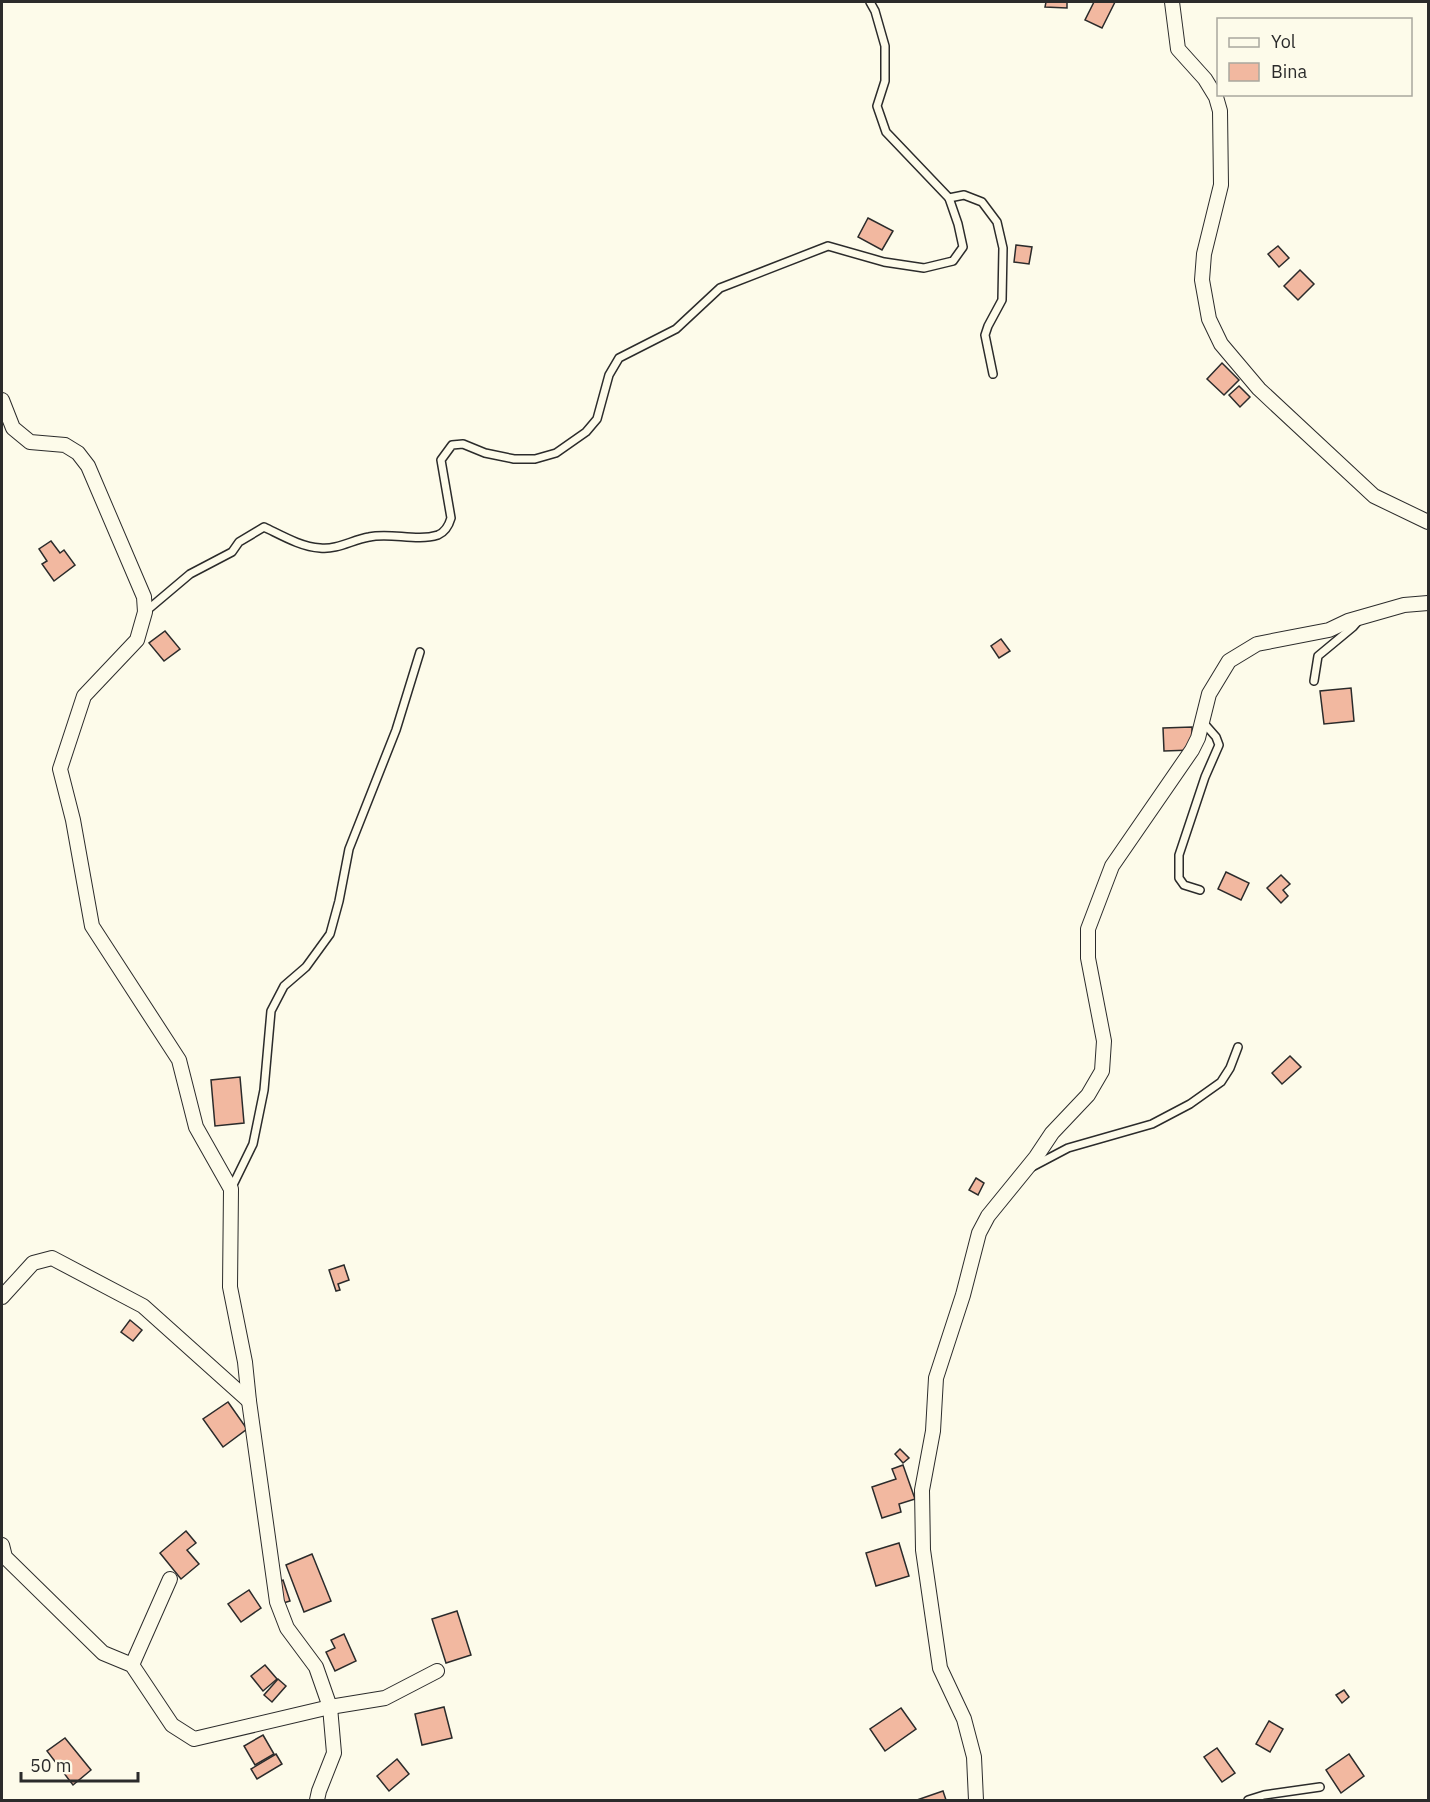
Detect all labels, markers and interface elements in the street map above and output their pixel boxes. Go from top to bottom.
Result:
legend [1217,18,1412,96]
text: Yol [1271,30,1296,53]
text: Bina [1271,60,1307,83]
scale bar [21,1745,138,1783]
text: 50 m [30,1754,72,1777]

